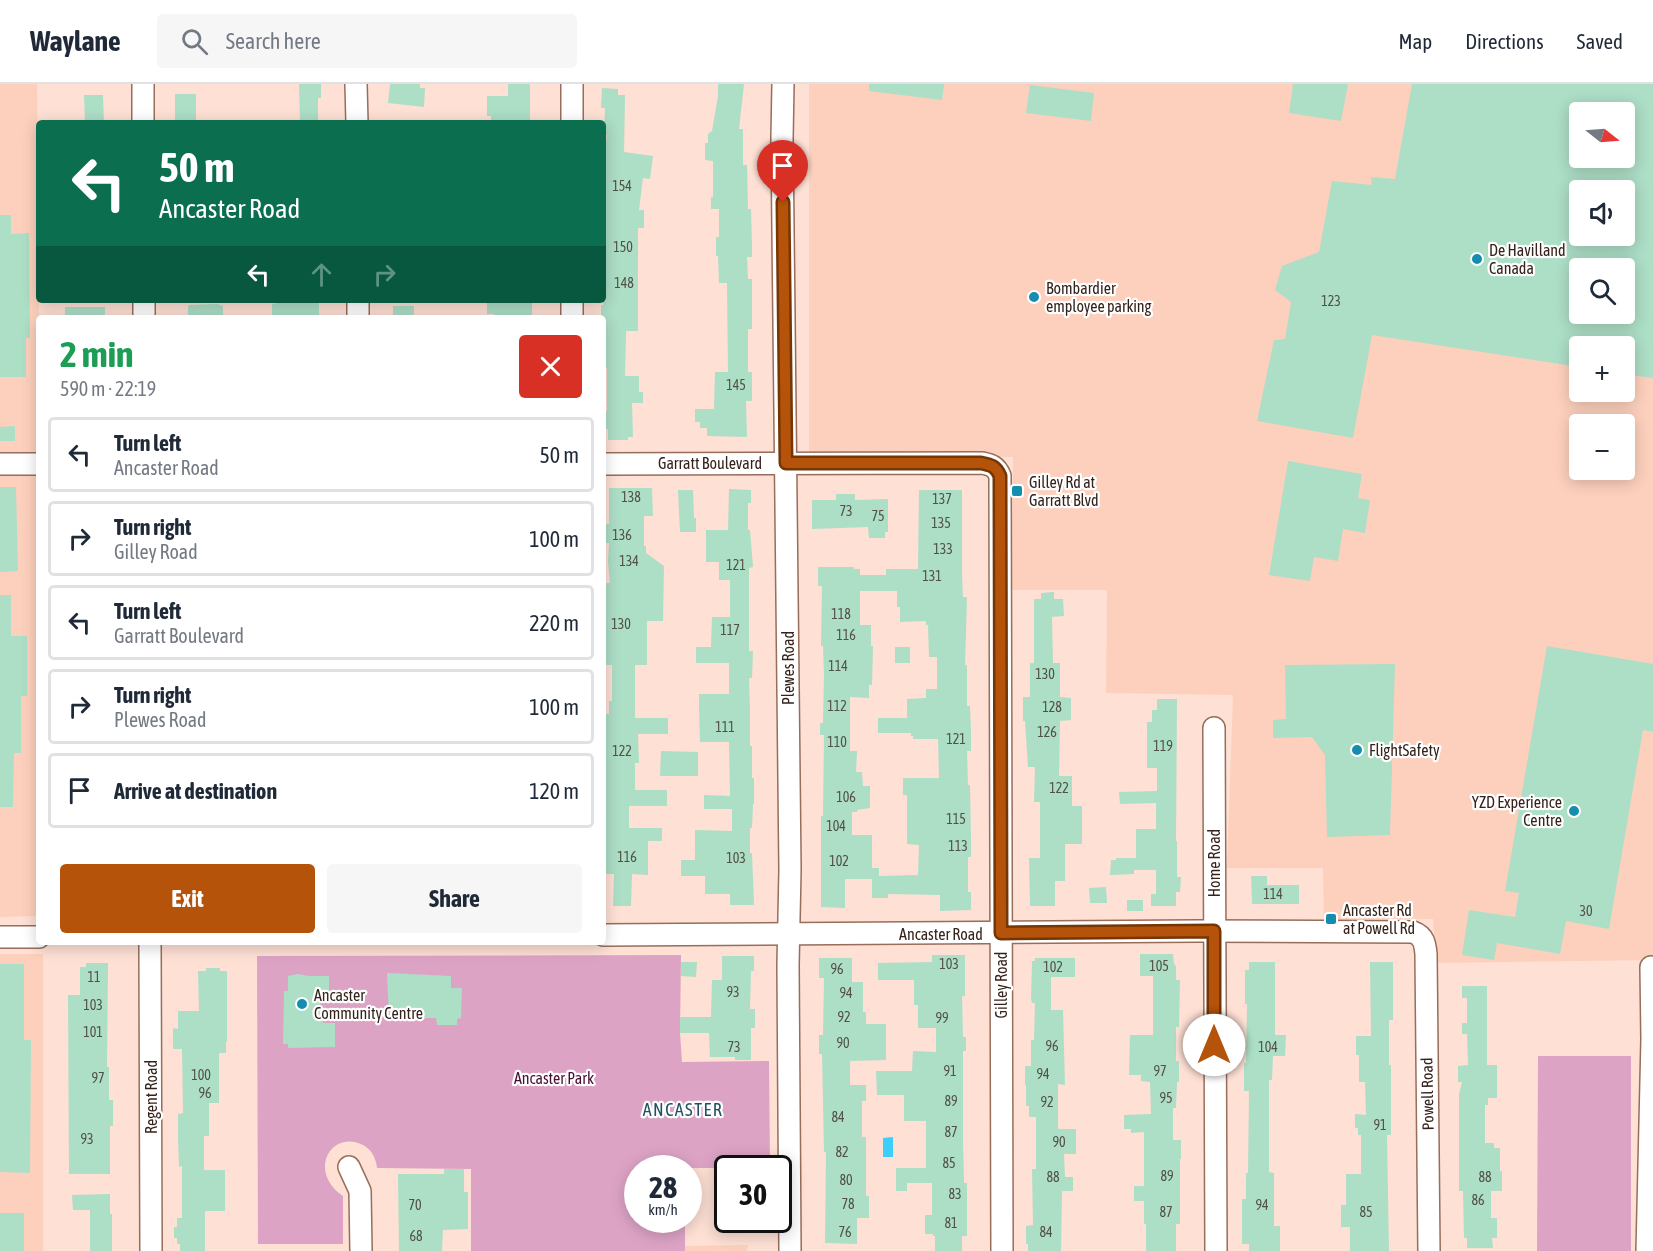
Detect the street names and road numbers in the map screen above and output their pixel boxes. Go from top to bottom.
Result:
street label: Garratt Boulevard [658,454,762,472]
street label: Plewes Road [779,631,797,705]
street label: Home Road [1205,829,1223,897]
street label: Ancaster Road [899,925,983,943]
street label: Gilley Road [992,952,1011,1018]
street label: Powell Road [1417,1057,1437,1131]
street label: Regent Road [142,1060,161,1134]

